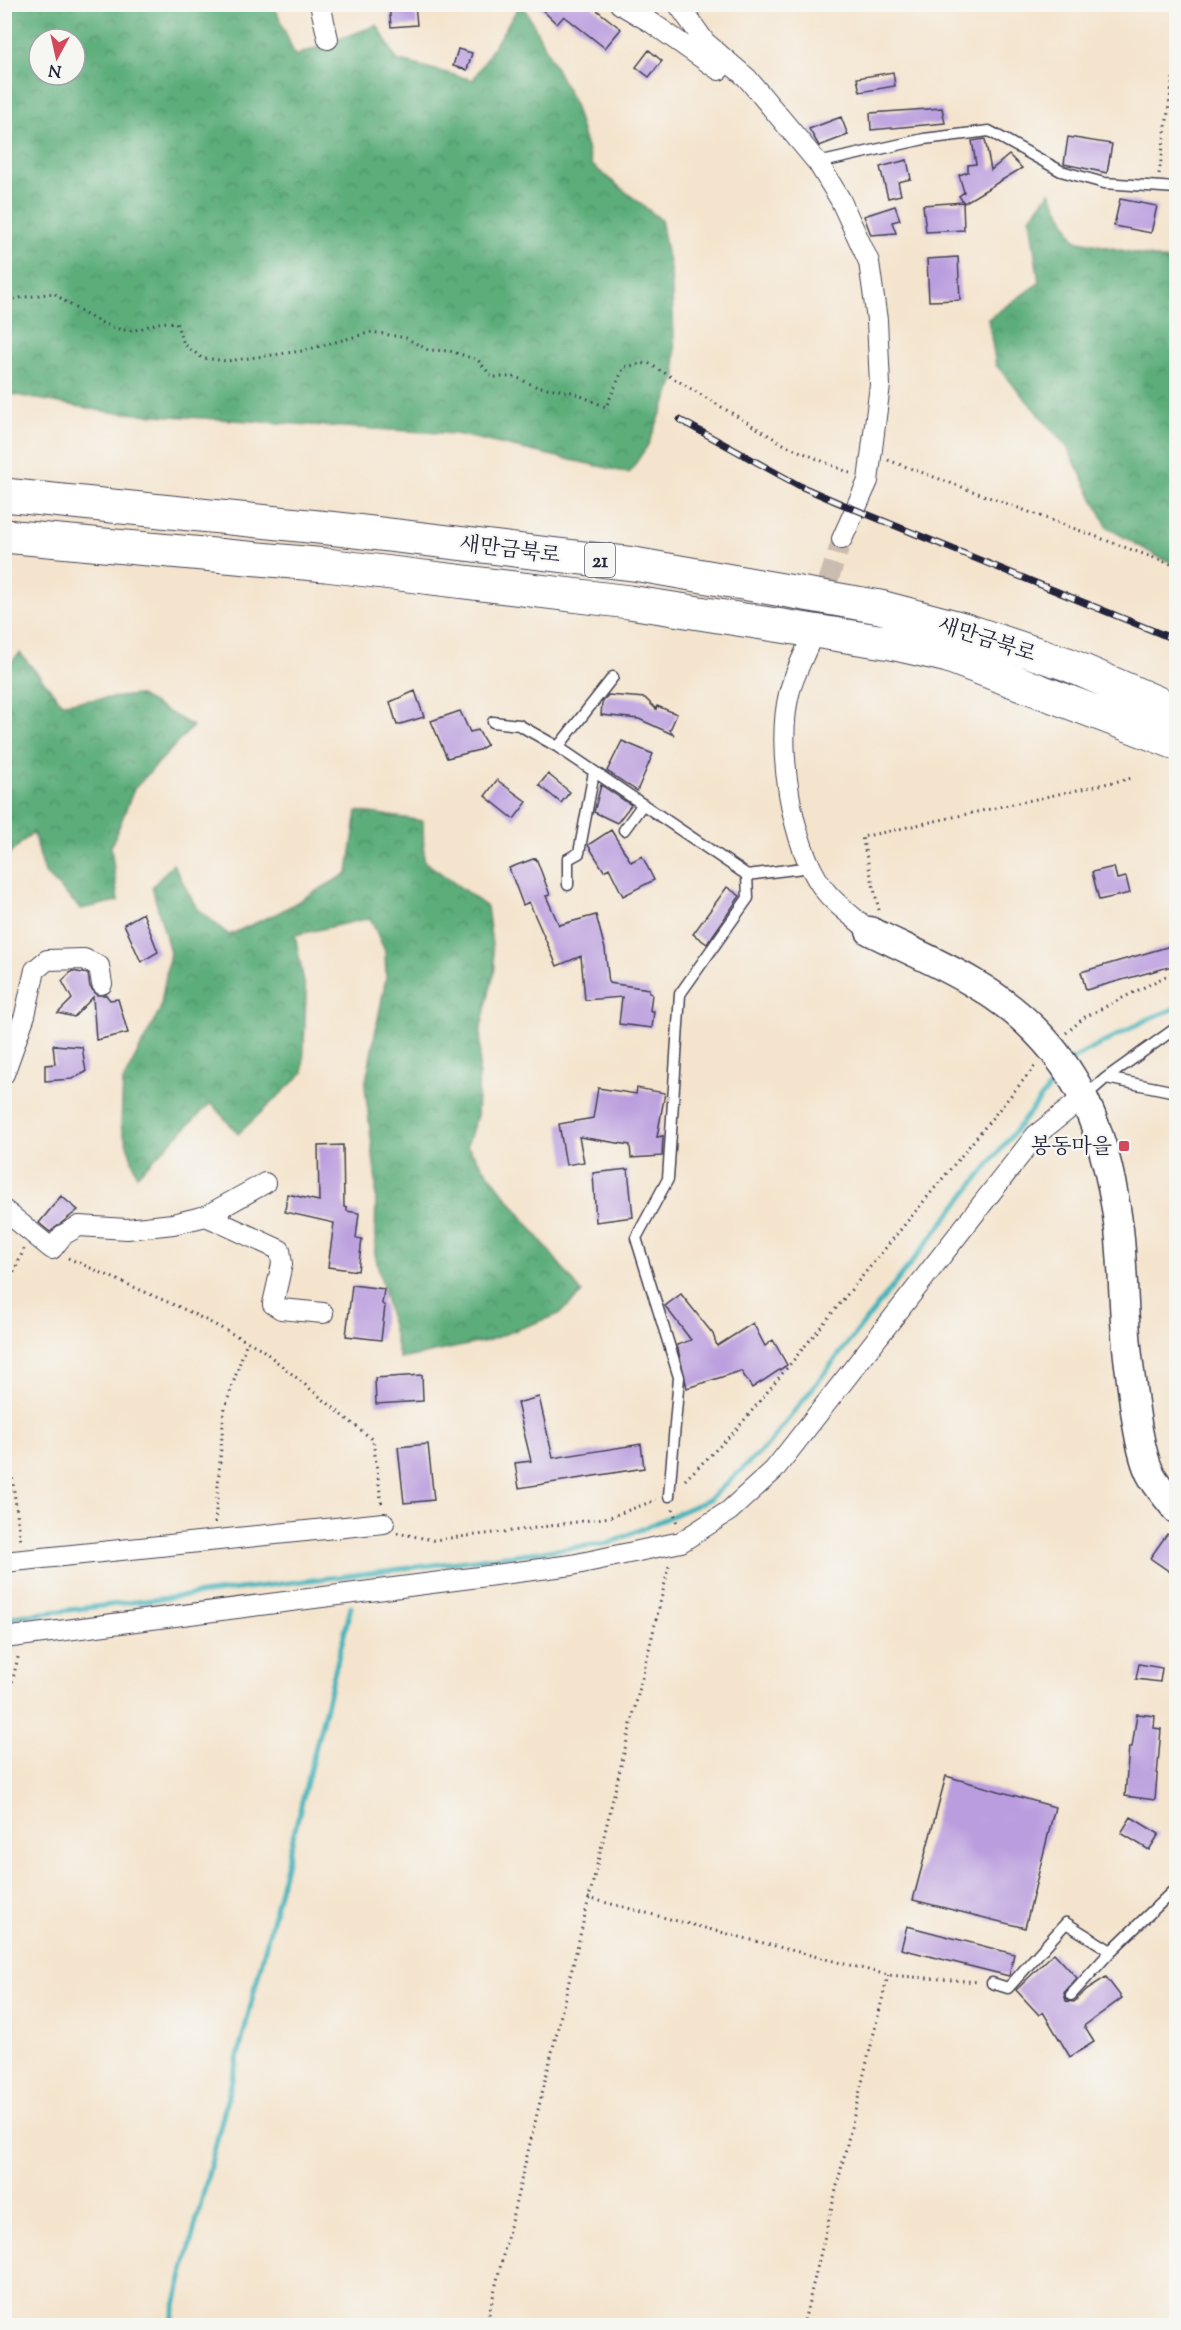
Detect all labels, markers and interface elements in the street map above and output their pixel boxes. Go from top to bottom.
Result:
north arrow [27,27,87,87]
text: N [47,57,63,82]
street label: 새만금북로 [458,530,562,572]
road number: 21 [585,543,615,577]
street label: 새만금북로 [934,611,1039,671]
place label: 봉동마을 [1031,1133,1112,1163]
marker: 봉동마을 [1117,1139,1131,1153]

